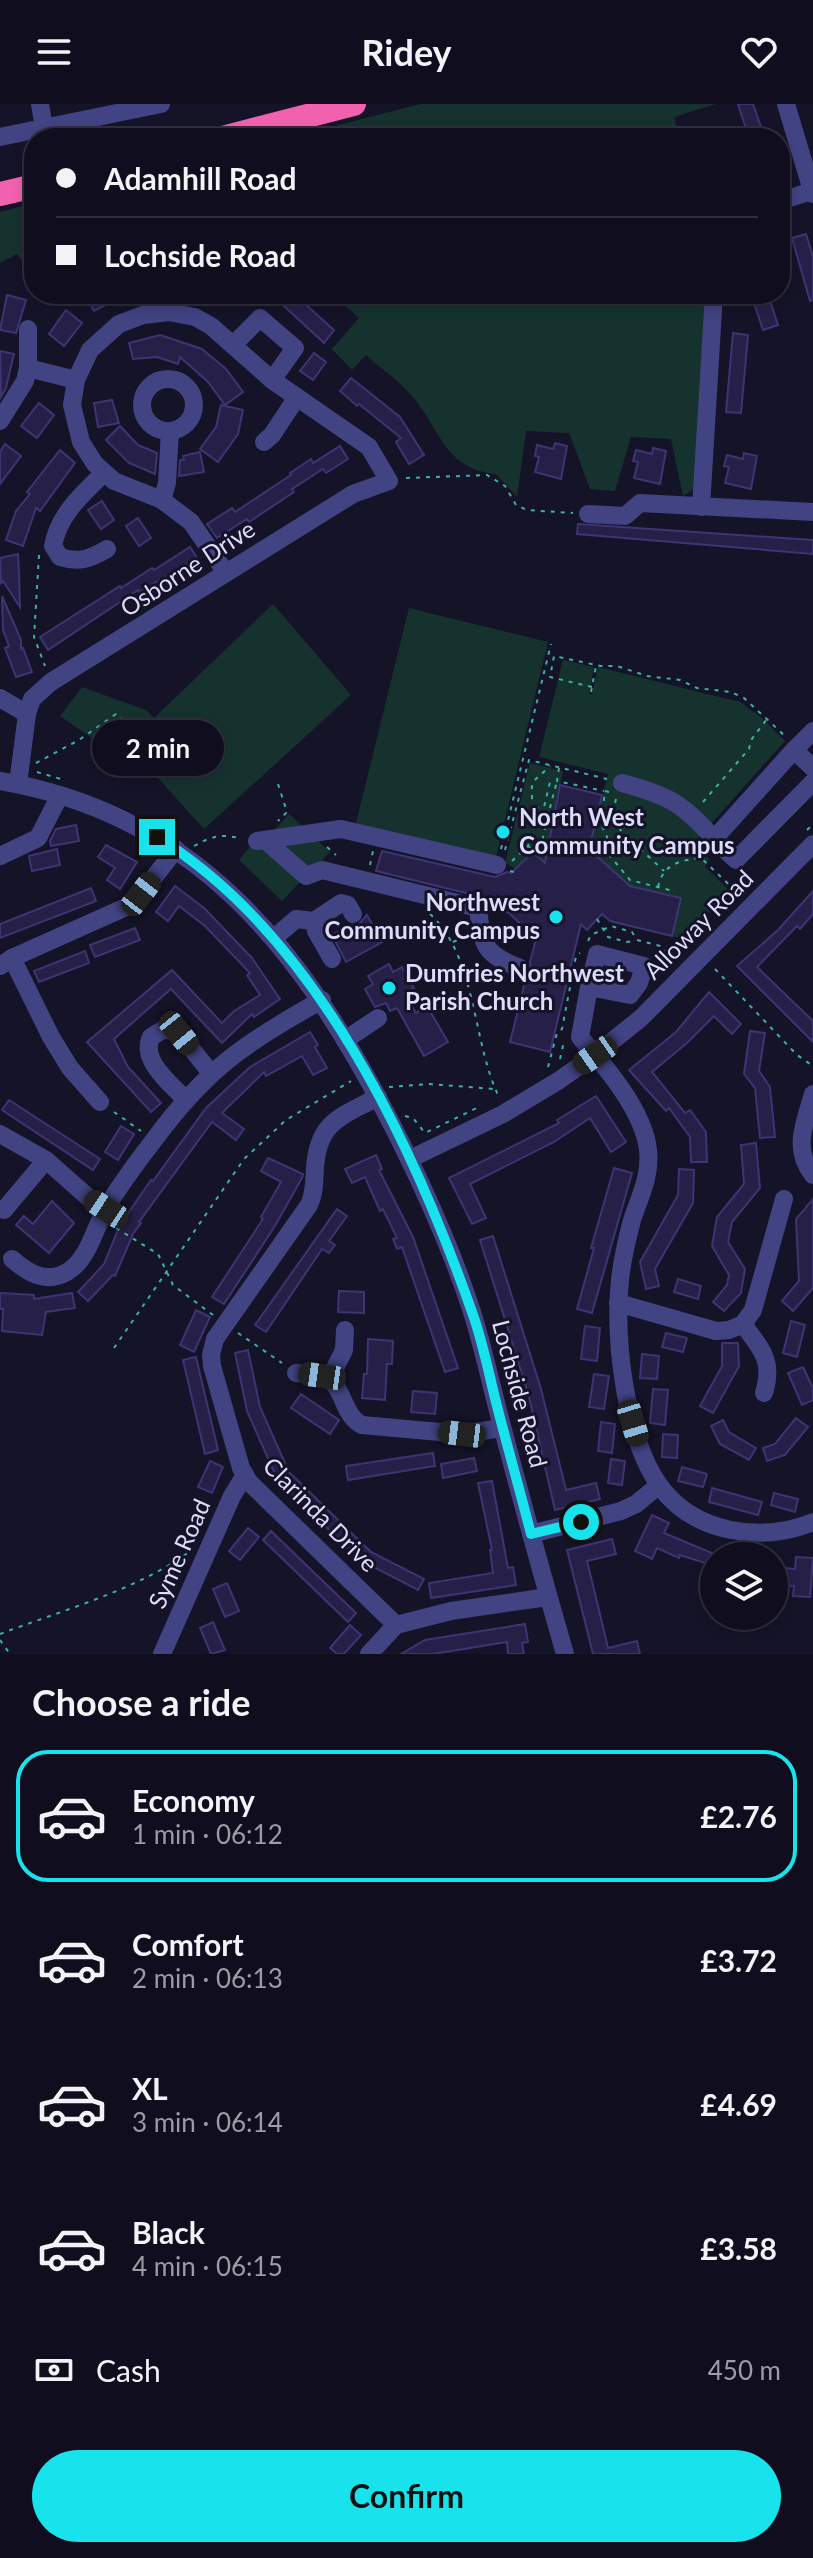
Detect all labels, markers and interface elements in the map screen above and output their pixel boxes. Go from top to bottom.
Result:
icon: menu [32,30,76,74]
text: Ridey [361,30,452,74]
icon: heart [737,30,781,74]
text: Adamhill Road [104,160,296,196]
text: Lochside Road [104,237,296,273]
street label: Osborne Drive [114,513,260,622]
callout: 2 min [91,721,223,777]
text: 2 min [126,732,190,764]
place label: North West Community Campus [519,802,734,859]
route end [139,819,175,855]
marker: North West Community Campus [494,823,512,841]
street label: Alloway Road [637,863,759,985]
car [117,868,165,920]
place label: Northwest Community Campus [325,887,540,944]
marker: Northwest Community Campus [547,908,565,926]
place label: Dumfries Northwest Parish Church [405,958,624,1015]
marker: Dumfries Northwest Parish Church [380,979,398,997]
car [155,1007,203,1059]
car [568,1031,622,1079]
car [79,1186,133,1232]
street label: Lochside Road [487,1317,554,1471]
car [297,1361,347,1391]
car [615,1397,651,1449]
car [437,1419,487,1449]
street label: Clarinda Drive [258,1451,384,1577]
street label: Syme Road [142,1494,216,1613]
route start [563,1504,599,1540]
map controls [700,1542,788,1630]
button: layers [700,1542,788,1630]
text: Choose a ride [32,1680,251,1724]
icon: car [36,1780,108,1852]
text: Economy [132,1782,255,1818]
text: £2.76 [700,1798,777,1834]
text: 1 min · 06:12 [132,1818,283,1850]
icon: car [36,1924,108,1996]
text: Comfort [132,1926,244,1962]
text: £3.72 [700,1942,777,1978]
text: 2 min · 06:13 [132,1962,283,1994]
icon: car [36,2068,108,2140]
text: XL [132,2070,168,2106]
text: £4.69 [700,2086,777,2122]
text: 3 min · 06:14 [132,2106,283,2138]
icon: car [36,2212,108,2284]
text: Black [132,2214,205,2250]
text: £3.58 [700,2230,777,2266]
text: 4 min · 06:15 [132,2250,283,2282]
icon: cash [32,2348,76,2392]
text: Cash [96,2352,161,2388]
text: 450 m [708,2354,781,2386]
button: Confirm [32,2450,781,2542]

